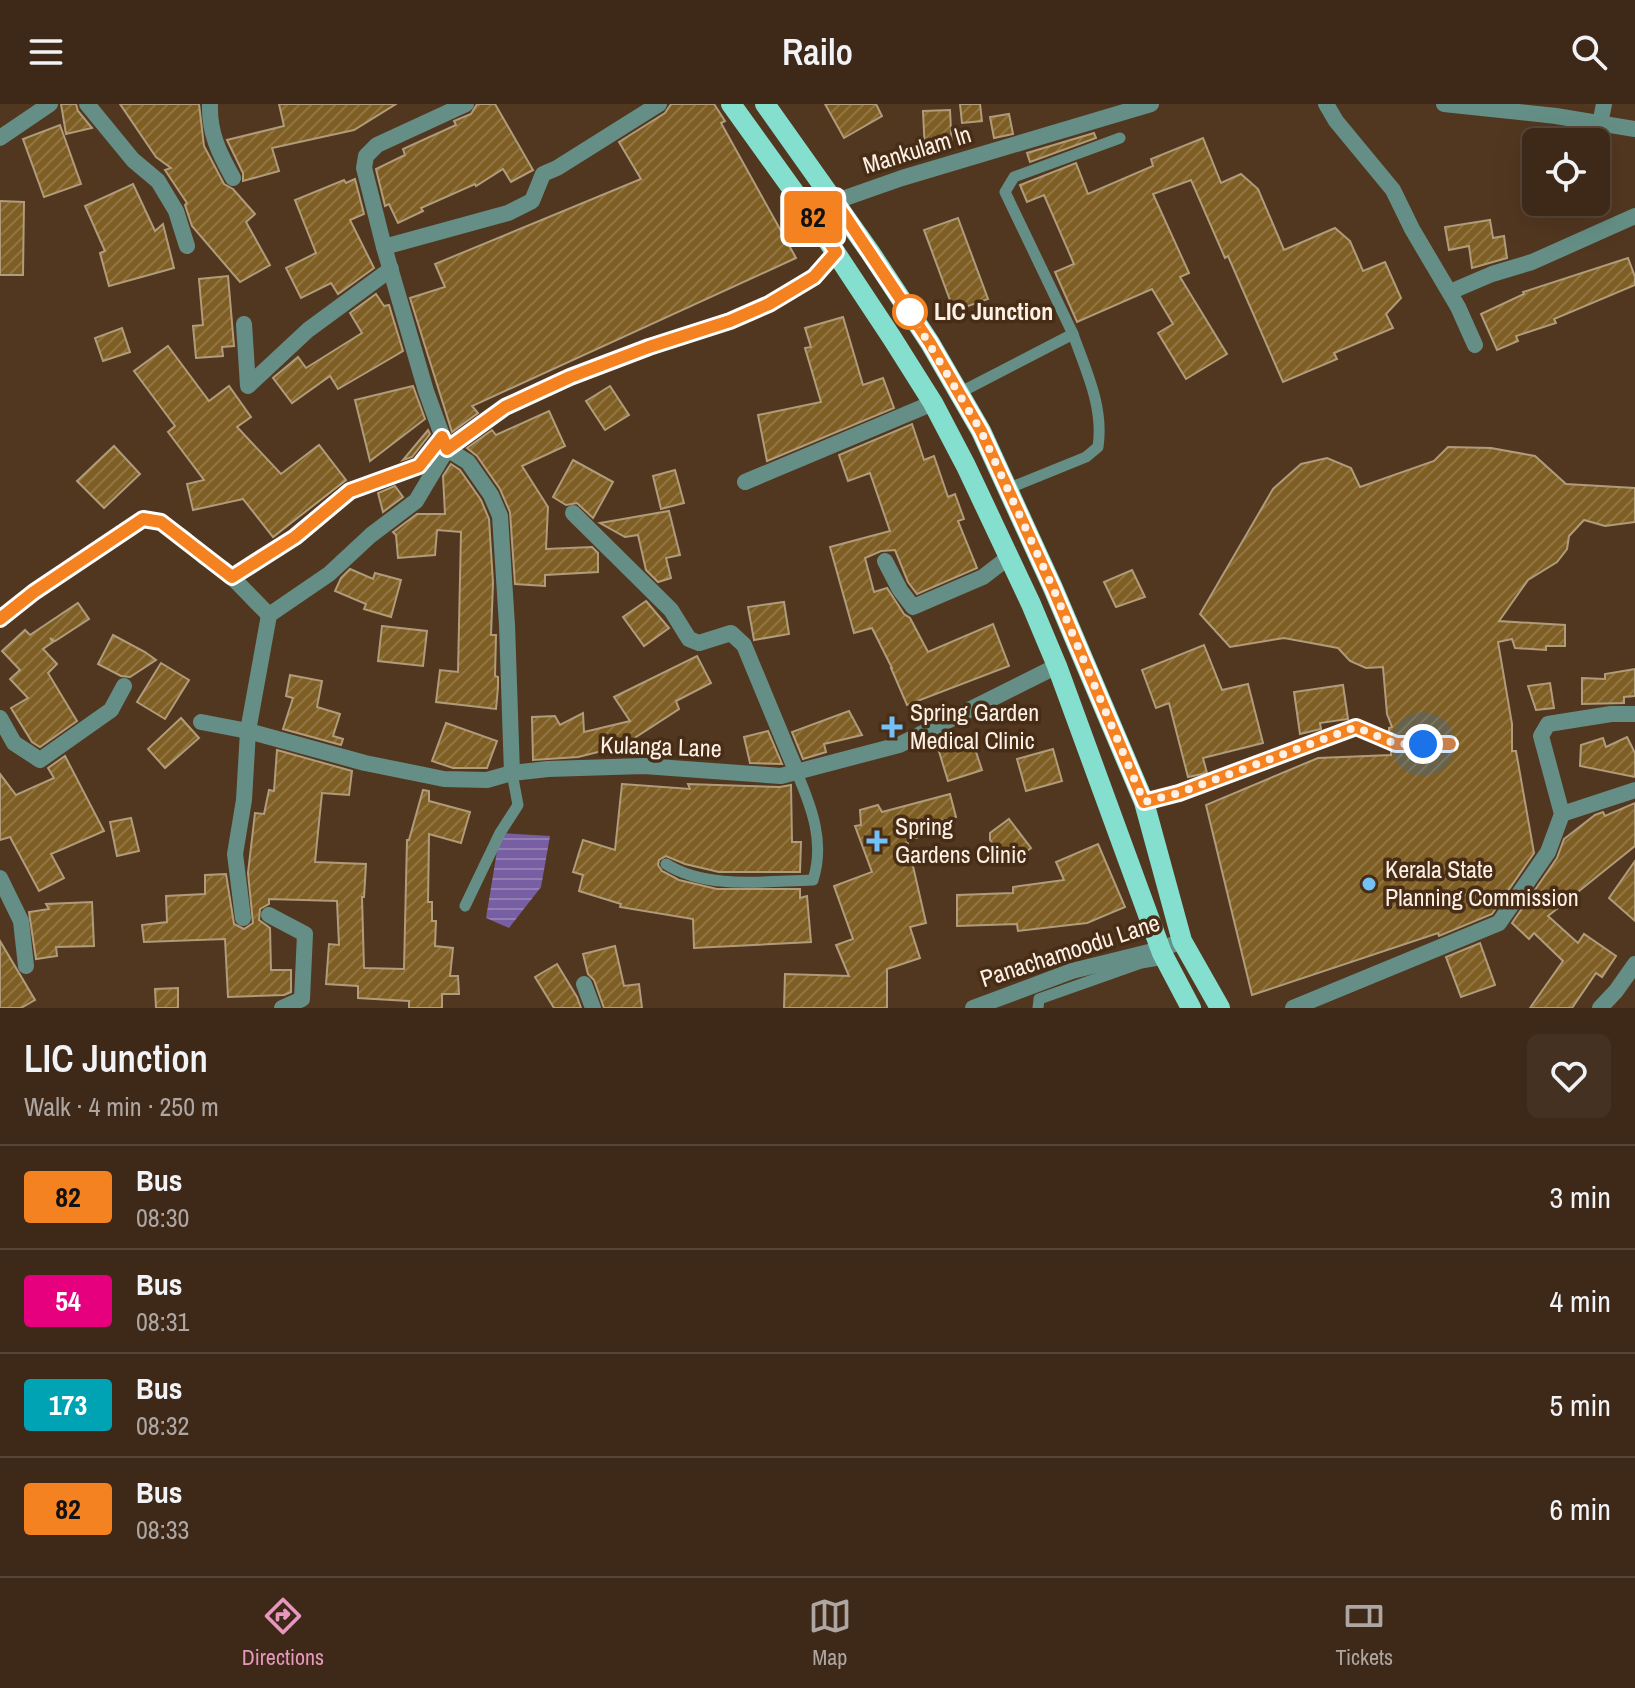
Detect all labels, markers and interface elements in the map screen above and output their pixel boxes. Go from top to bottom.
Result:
text: Railo [782,28,853,76]
icon: menu [24,30,68,74]
icon: search [1567,30,1611,74]
street label: Mankulam ln [859,117,975,181]
map controls [1522,128,1610,216]
button: locate [1522,128,1610,216]
line badge: 82 [777,191,849,243]
text: 82 [800,198,826,236]
marker: LIC Junction [893,295,927,329]
place label: LIC Junction [934,295,1053,327]
place label: Spring Garden Medical Clinic [910,696,1039,756]
marker: Spring Garden Medical Clinic [881,716,903,738]
your location [1403,724,1443,764]
street label: Kulanga Lane [600,728,722,764]
place label: Spring Gardens Clinic [895,810,1026,870]
marker: Spring Gardens Clinic [866,830,888,852]
place label: Kerala State Planning Commission [1385,853,1579,913]
marker: Kerala State Planning Commission [1360,875,1378,893]
street label: Panachamoodu Lane [976,906,1164,994]
text: LIC Junction [24,1033,208,1084]
button: heart [1527,1034,1611,1118]
text: Walk · 4 min · 250 m [24,1089,219,1124]
text: Bus [136,1160,182,1200]
text: 3 min [1549,1177,1611,1217]
text: 82 [55,1178,81,1216]
text: 08:30 [136,1200,189,1235]
text: Bus [136,1264,182,1304]
text: 4 min [1549,1281,1611,1321]
text: 54 [55,1282,81,1320]
text: 08:31 [136,1304,189,1339]
text: Bus [136,1368,182,1408]
text: 5 min [1549,1385,1611,1425]
text: 173 [49,1386,87,1424]
text: 08:32 [136,1408,189,1443]
text: Bus [136,1472,182,1512]
text: 6 min [1549,1489,1611,1529]
text: 82 [55,1490,81,1528]
text: 08:33 [136,1512,189,1547]
tab: Directions [242,1594,324,1672]
tab: Map [808,1594,852,1672]
tab: Tickets [1335,1594,1393,1672]

